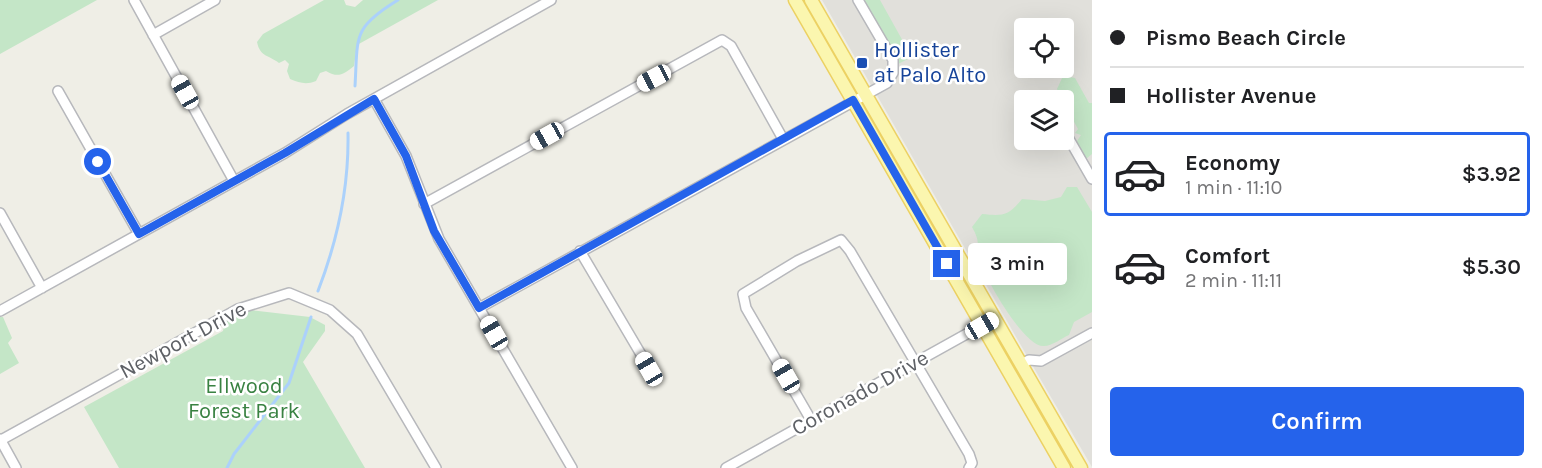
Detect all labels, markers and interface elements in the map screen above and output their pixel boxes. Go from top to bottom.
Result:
map controls [1014,18,1074,150]
button: locate [1014,18,1074,78]
text: Pismo Beach Circle [1146,25,1346,51]
place label: Hollister at Palo Alto [874,37,986,88]
marker: Hollister at Palo Alto [855,56,869,70]
car [634,62,674,94]
car [168,72,202,112]
text: Hollister Avenue [1146,83,1316,109]
button: layers [1014,90,1074,150]
car [527,119,567,153]
icon: car [1113,147,1167,201]
route start [84,148,111,175]
text: Economy [1185,150,1280,176]
text: $3.92 [1462,161,1521,187]
text: 1 min · 11:10 [1185,176,1282,199]
icon: car [1113,240,1167,294]
callout: 3 min [968,243,1067,285]
text: Comfort [1185,243,1270,269]
route end [933,250,960,277]
text: 3 min [990,252,1045,275]
text: $5.30 [1462,254,1521,280]
text: 2 min · 11:11 [1185,269,1282,292]
street label: Newport Drive [115,296,251,384]
car [962,309,1002,343]
car [477,313,511,353]
street label: Coronado Drive [787,345,933,441]
car [632,349,666,389]
car [769,356,803,396]
park label: Ellwood Forest Park [188,373,300,424]
button: Confirm [1110,387,1524,456]

